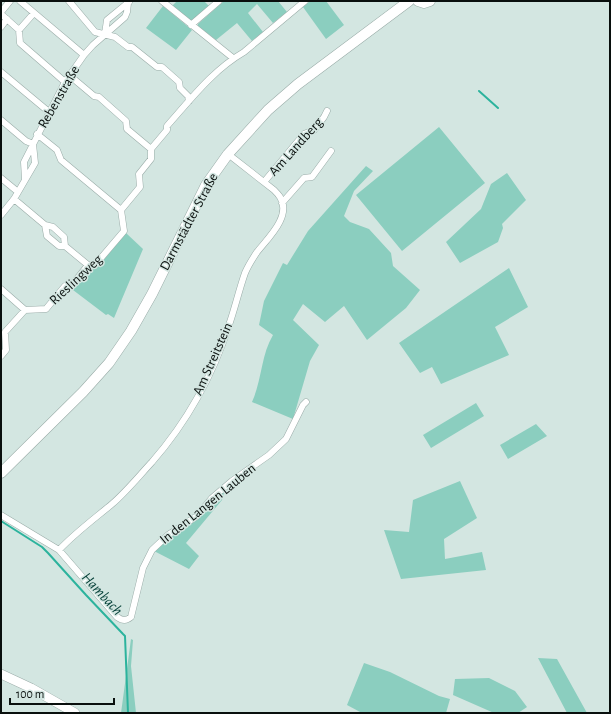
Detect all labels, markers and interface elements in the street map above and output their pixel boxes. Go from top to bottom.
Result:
street label: Rebenstraße [36,63,82,131]
street label: Am Landberg [266,115,326,179]
street label: Darmstädter Straße [157,171,221,273]
street label: Rieslingweg [47,252,105,308]
street label: Am Streitstein [191,321,235,397]
street label: In den Langen Lauben [157,461,259,547]
water label: Hambach [79,570,125,618]
scale bar [10,680,114,706]
text: 100 m [16,688,44,700]

